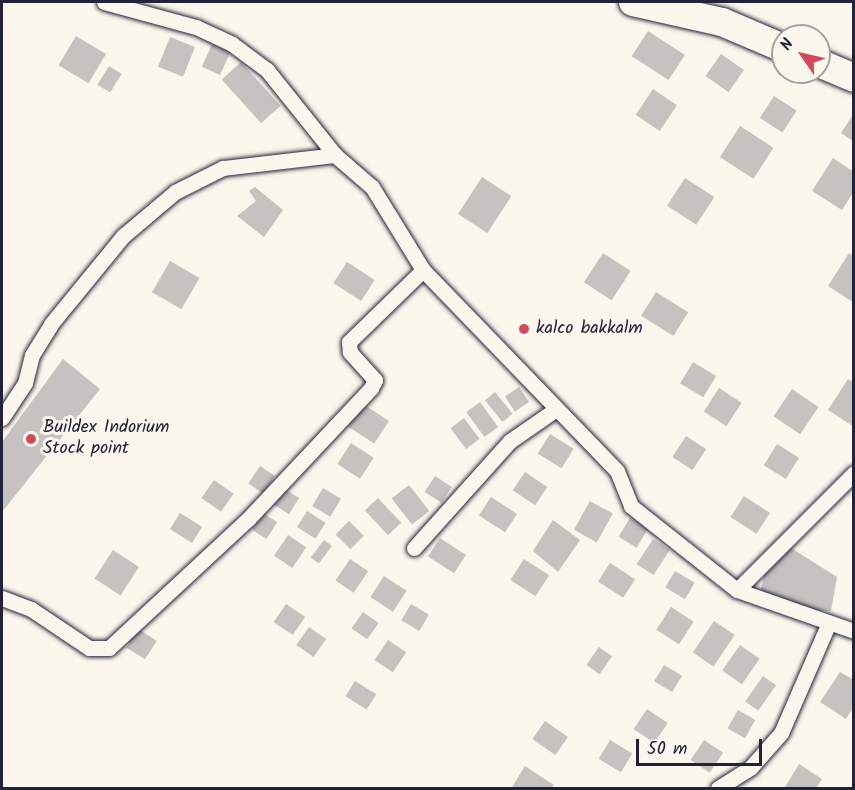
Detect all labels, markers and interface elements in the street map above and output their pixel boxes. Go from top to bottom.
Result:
north arrow [771,24,831,84]
text: N [774,34,801,56]
place label: kalco bakkalm [536,318,643,340]
marker: kalco bakkalm [517,322,531,336]
place label: Buildex Indorium Stock point [43,418,169,460]
marker: Buildex Indorium Stock point [24,432,38,446]
scale bar [639,727,765,765]
text: 50 m [647,735,687,764]

